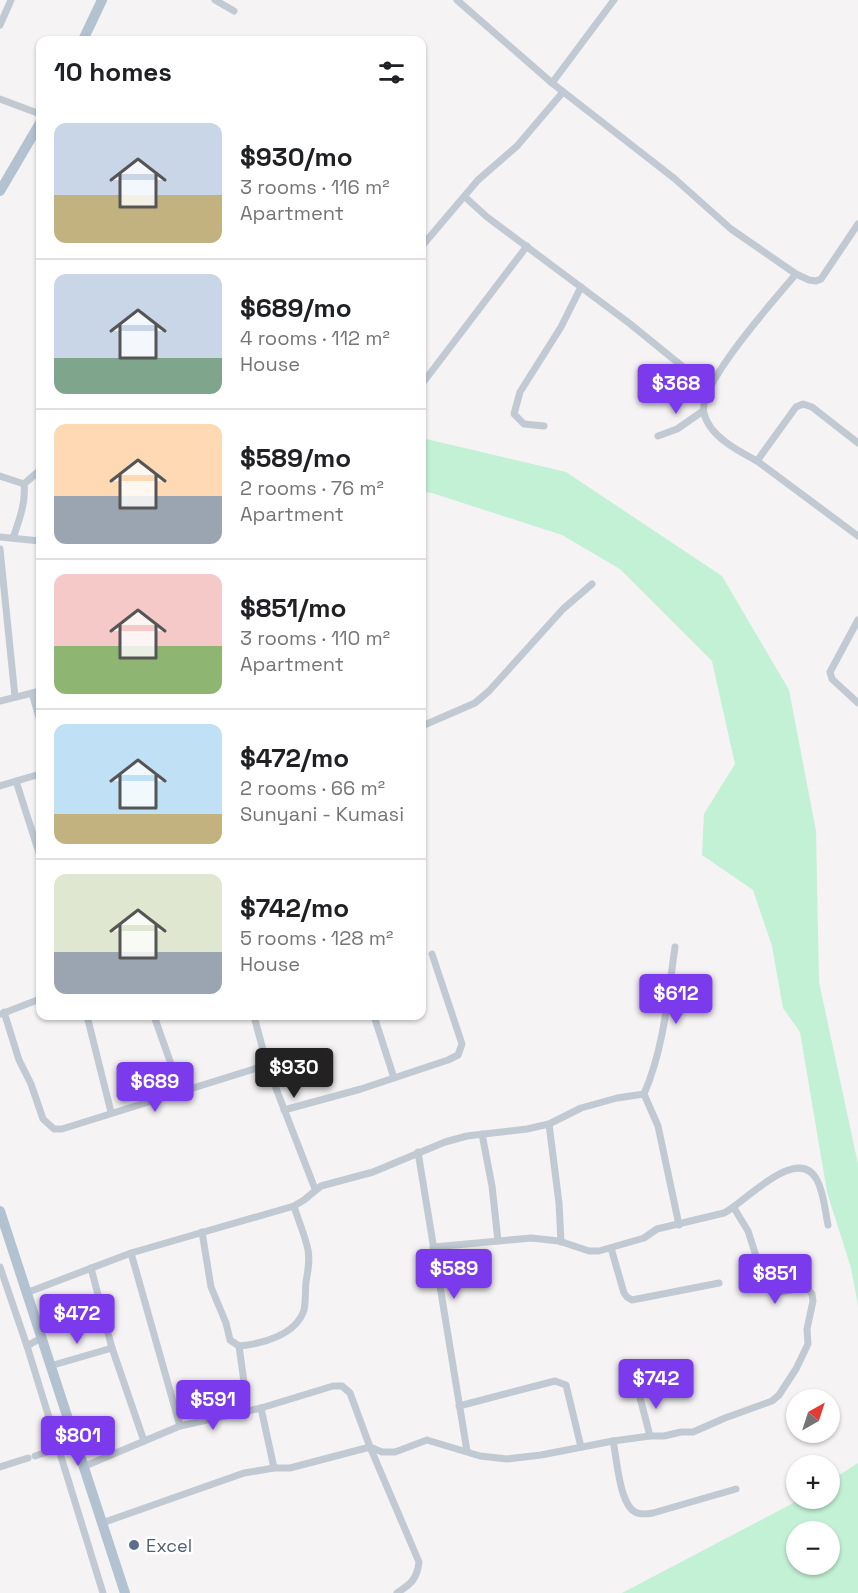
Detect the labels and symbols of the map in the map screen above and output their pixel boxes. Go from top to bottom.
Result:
pin: $368 [640,364,712,415]
pin: $612 [640,974,712,1025]
pin: $930 [258,1048,330,1099]
pin: $689 [119,1062,191,1113]
pin: $589 [418,1249,490,1300]
pin: $851 [739,1254,811,1305]
pin: $472 [41,1294,113,1345]
pin: $742 [620,1359,692,1410]
pin: $591 [177,1380,249,1431]
north arrow [786,1389,840,1443]
pin: $801 [42,1416,114,1467]
place label: Excel [146,1534,192,1557]
marker: Excel [127,1538,141,1552]

